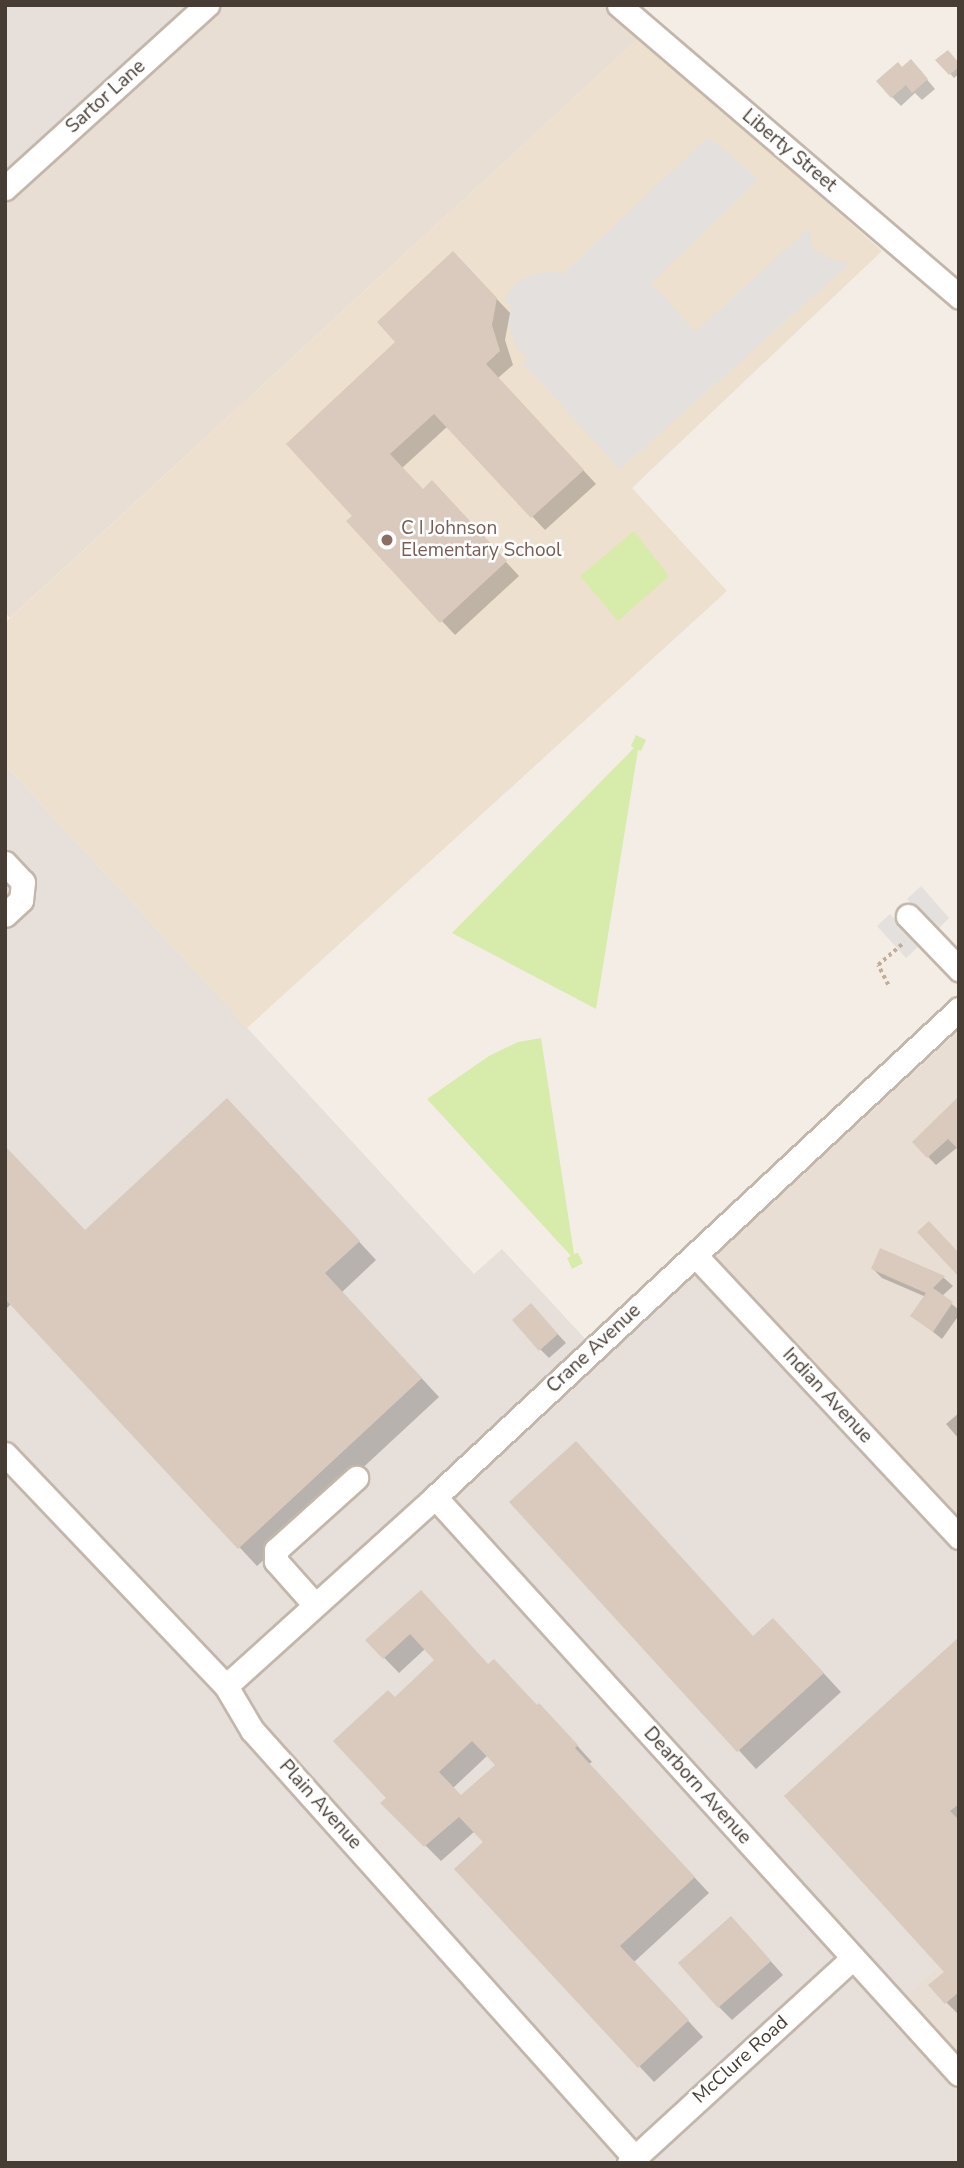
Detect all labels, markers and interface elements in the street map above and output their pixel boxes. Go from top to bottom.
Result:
street label: Sartor Lane [62,55,150,139]
street label: Liberty Street [737,105,841,197]
place label: C I Johnson Elementary School [401,518,562,562]
marker: C I Johnson Elementary School [379,532,395,548]
street label: Crane Avenue [542,1300,646,1398]
street label: Indian Avenue [777,1344,877,1448]
street label: Dearborn Avenue [638,1723,756,1849]
street label: Plain Avenue [274,1756,366,1854]
street label: McClure Road [689,2011,793,2109]

